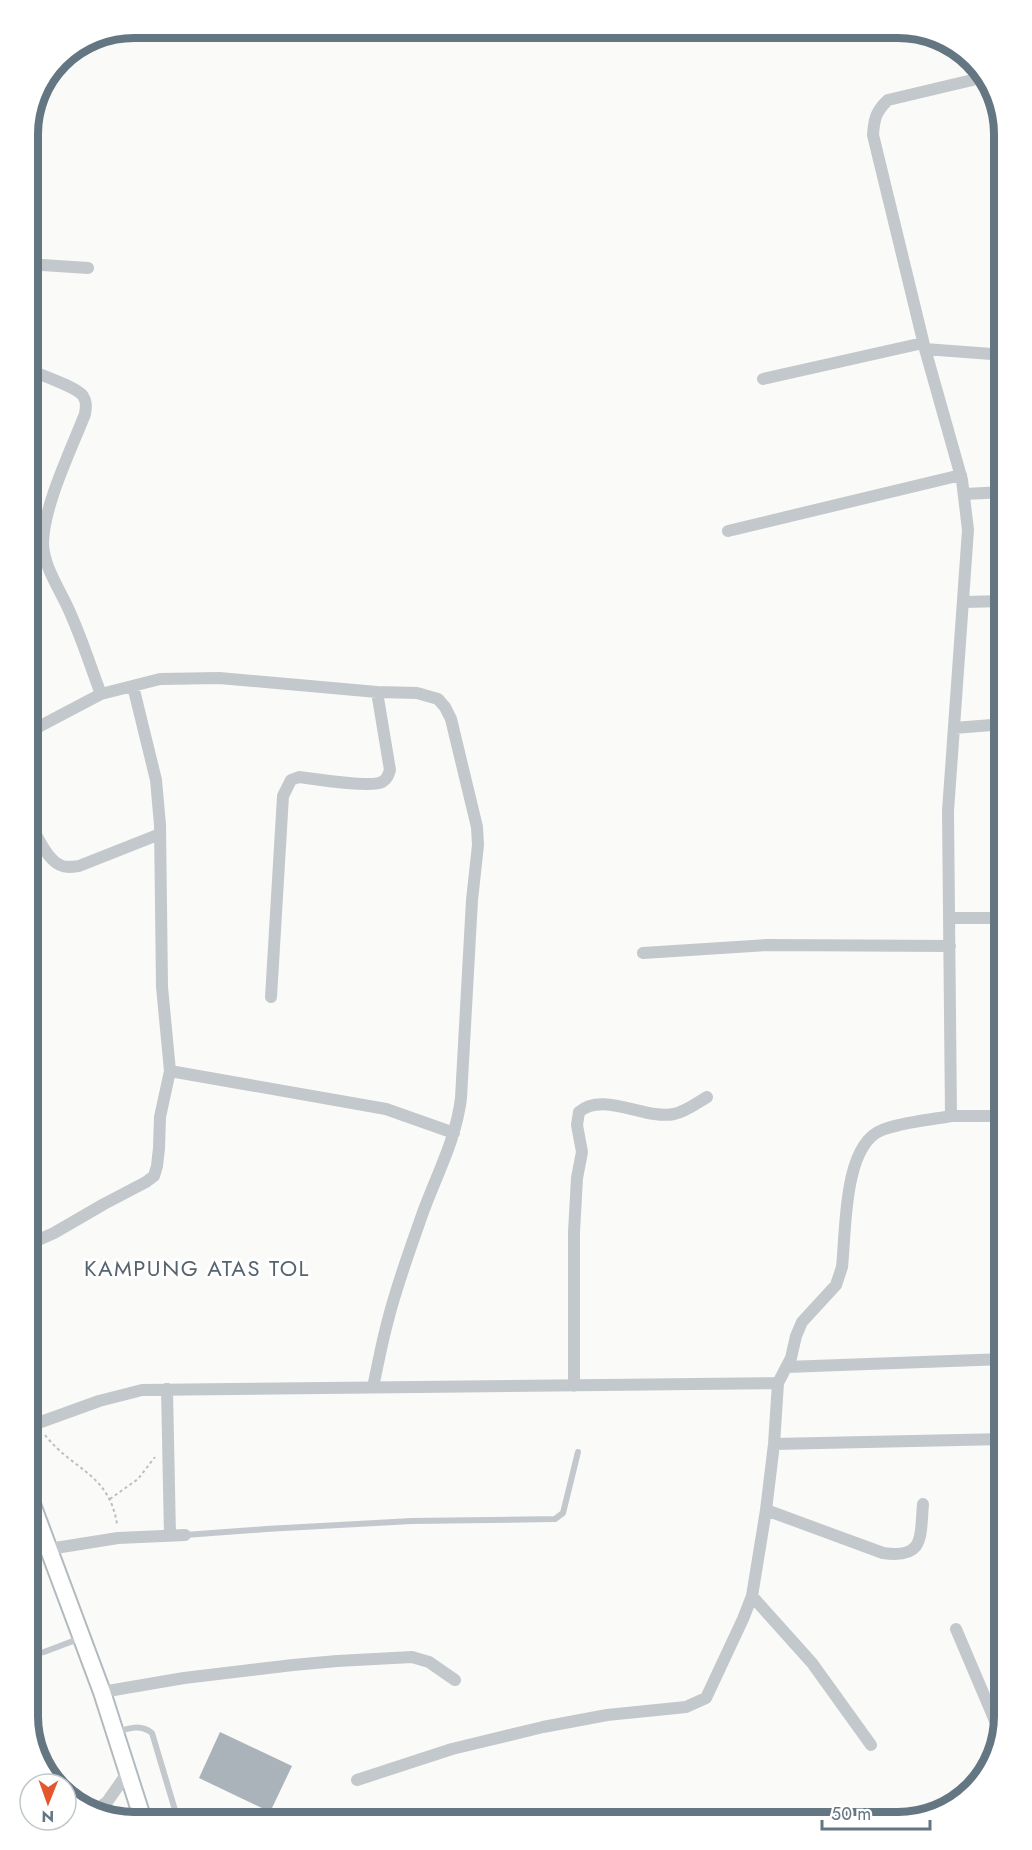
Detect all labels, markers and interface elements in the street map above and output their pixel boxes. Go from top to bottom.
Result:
district label: KAMPUNG ATAS TOL [84,1252,310,1284]
north arrow [18,1772,78,1832]
scale bar [822,1793,930,1831]
text: 50 m [831,1801,871,1827]
text: N [41,1805,54,1828]

